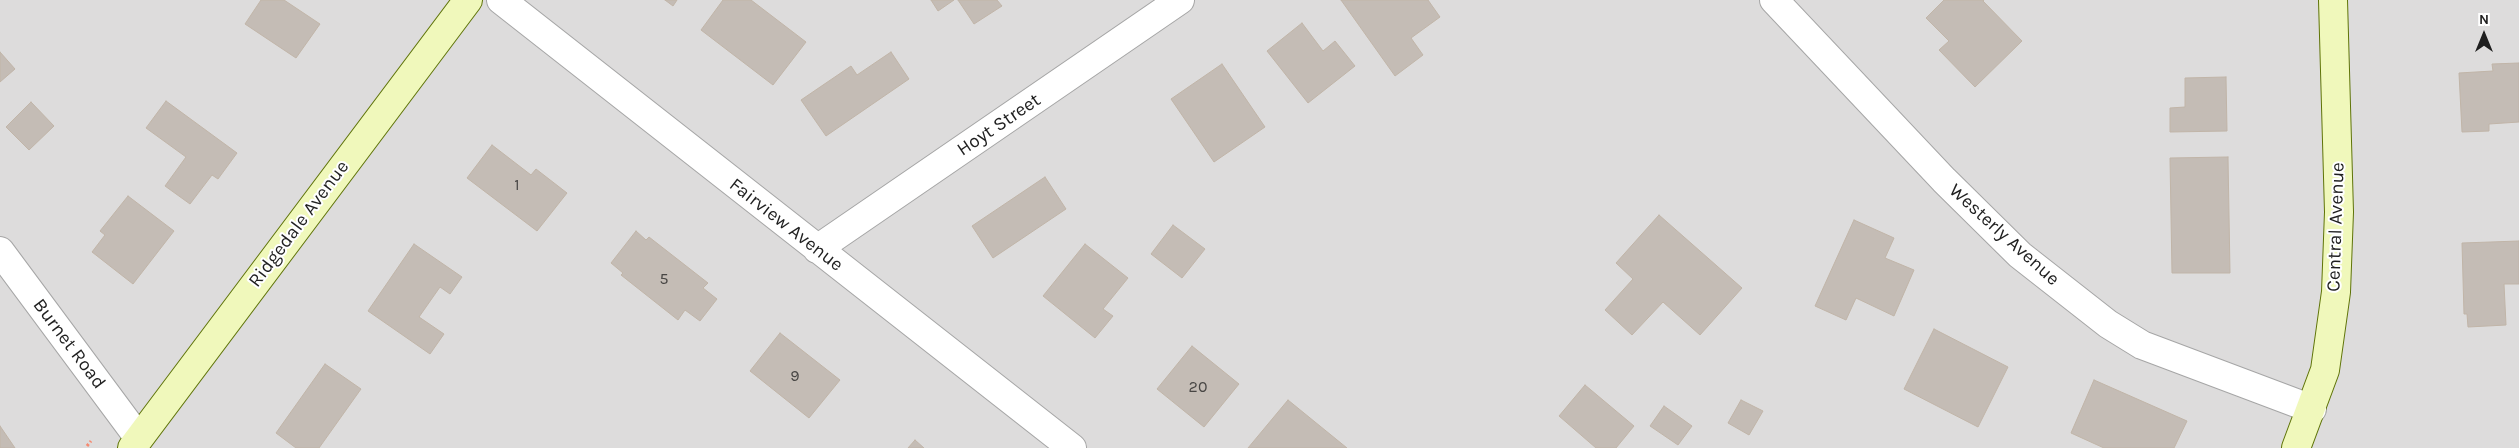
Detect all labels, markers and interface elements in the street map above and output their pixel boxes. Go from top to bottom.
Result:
north arrow [2459,10,2509,60]
text: N [2479,11,2489,28]
street label: Hoyt Street [953,89,1045,161]
street label: Ridgedale Avenue [244,156,354,292]
street label: Central Avenue [2322,162,2350,292]
street label: Fairview Avenue [725,173,847,277]
house number: 1 [514,175,520,195]
street label: Westerly Avenue [1944,179,2064,291]
house number: 5 [659,269,669,289]
street label: Burnet Road [28,294,110,394]
house number: 9 [790,366,800,386]
house number: 20 [1189,377,1207,397]

